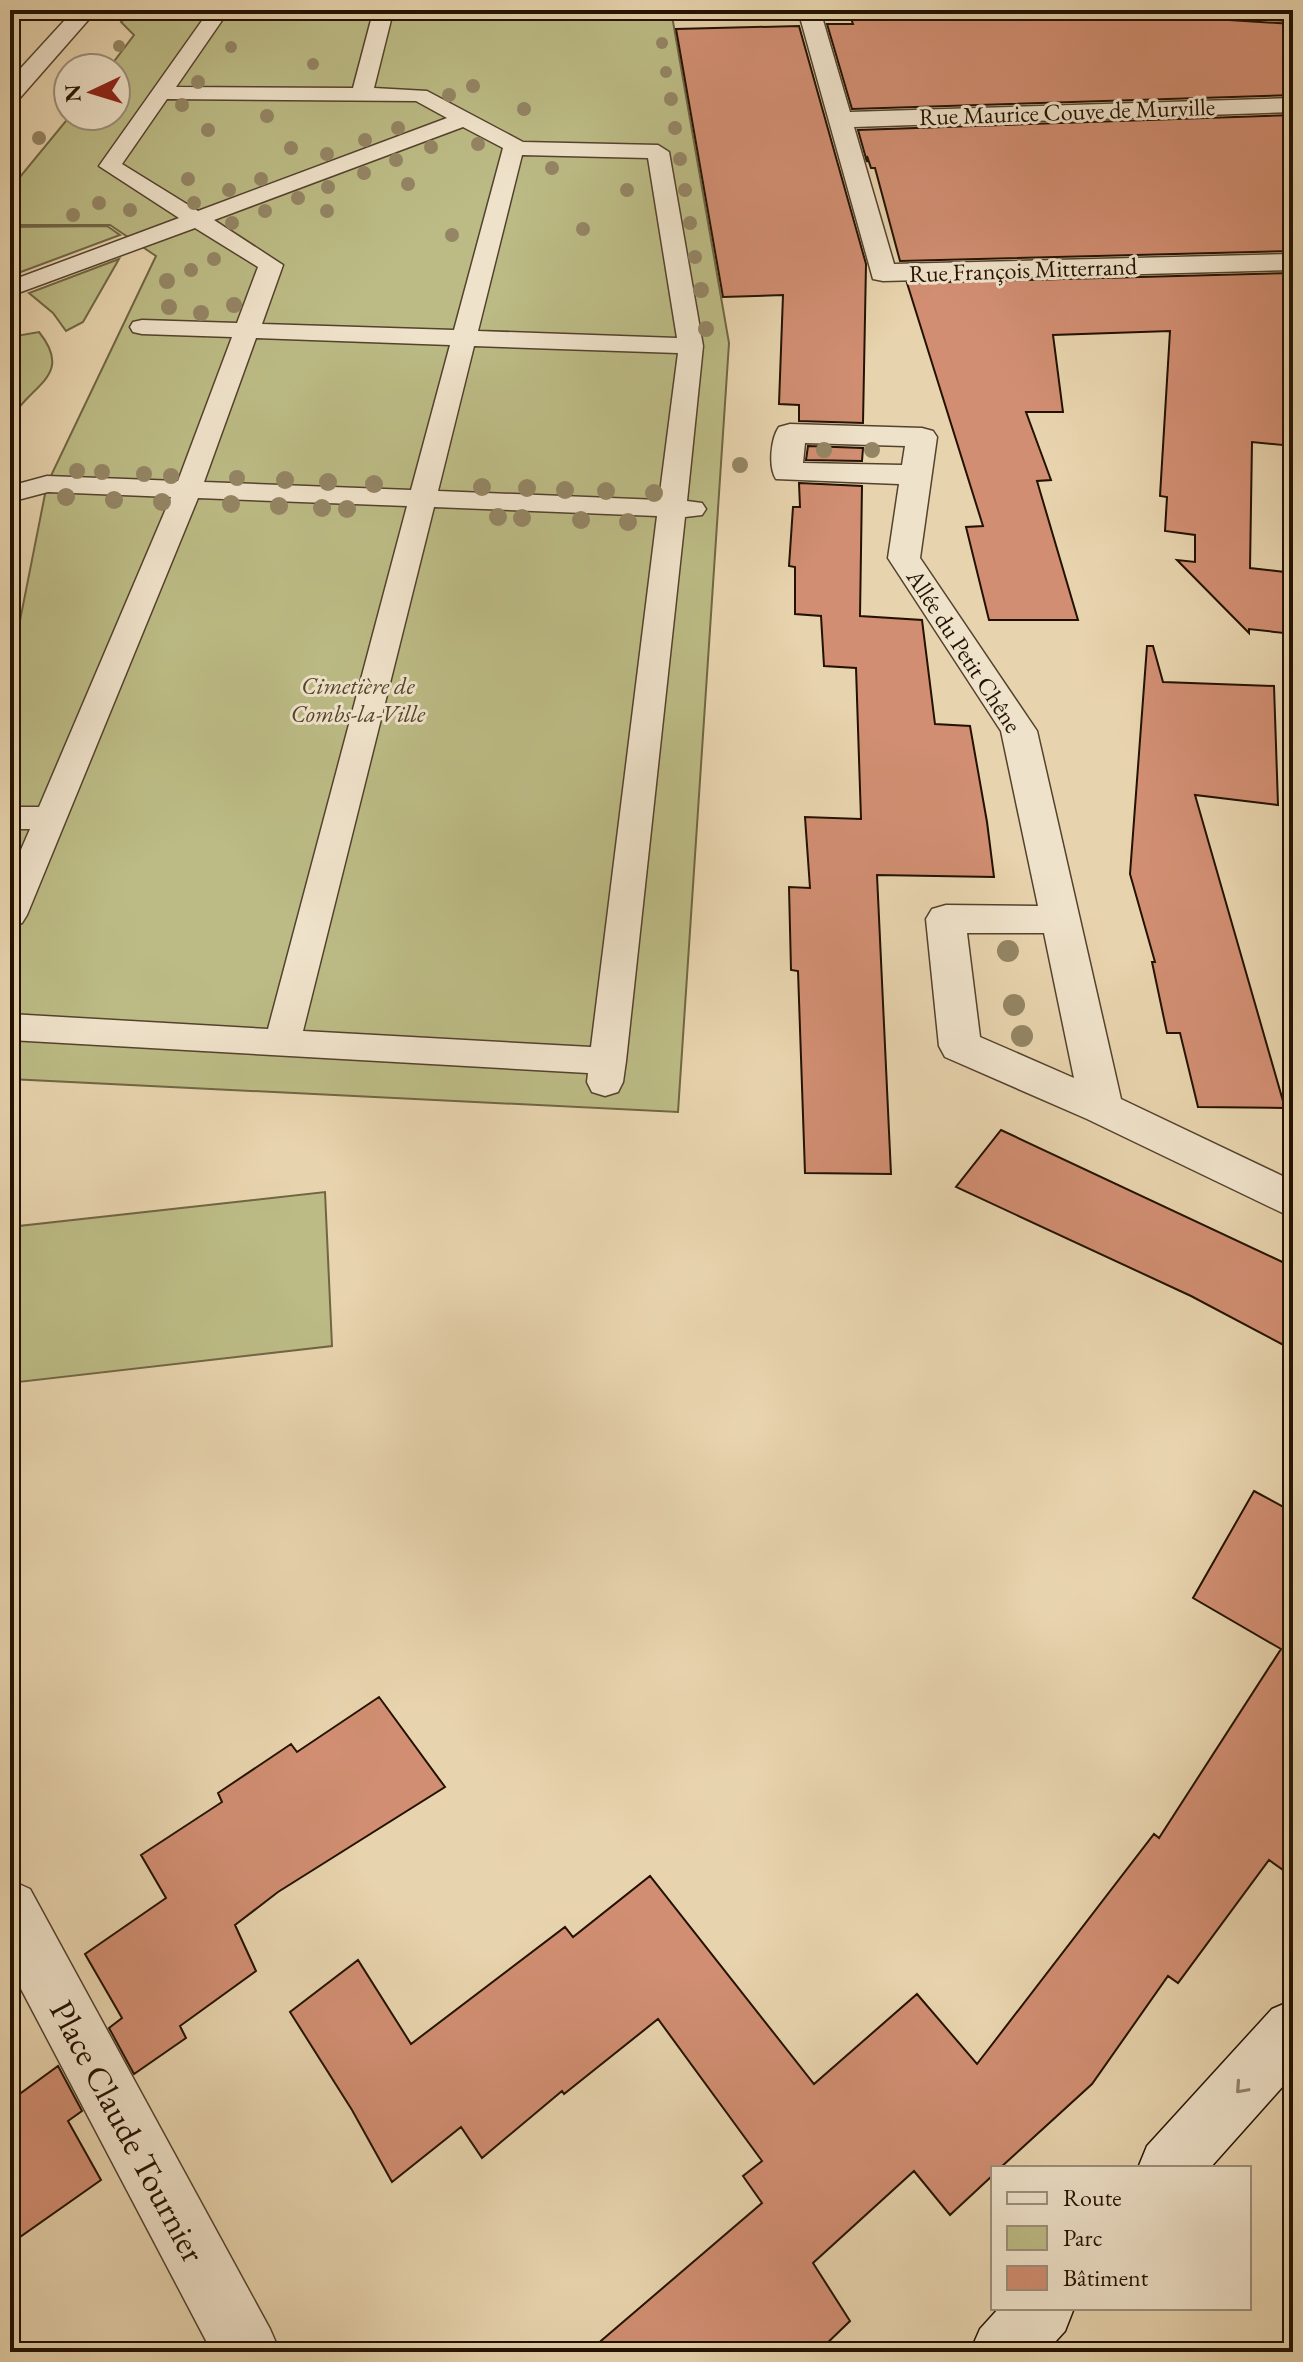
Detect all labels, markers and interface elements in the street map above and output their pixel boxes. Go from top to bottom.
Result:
north arrow [52,52,132,132]
text: N [57,83,88,103]
street label: Rue Maurice Couve de Murville [918,91,1216,132]
street label: Rue François Mitterrand [908,250,1139,289]
street label: Allée du Petit Chêne [899,562,1029,738]
park label: Cimetière de Combs-la-Ville [291,670,426,729]
street label: Place Claude Tournier [40,1992,216,2270]
one-way arrow [1236,2078,1250,2093]
legend [991,2166,1251,2310]
text: Route [1063,2182,1122,2213]
text: Parc [1063,2222,1102,2253]
text: Bâtiment [1063,2262,1149,2293]

